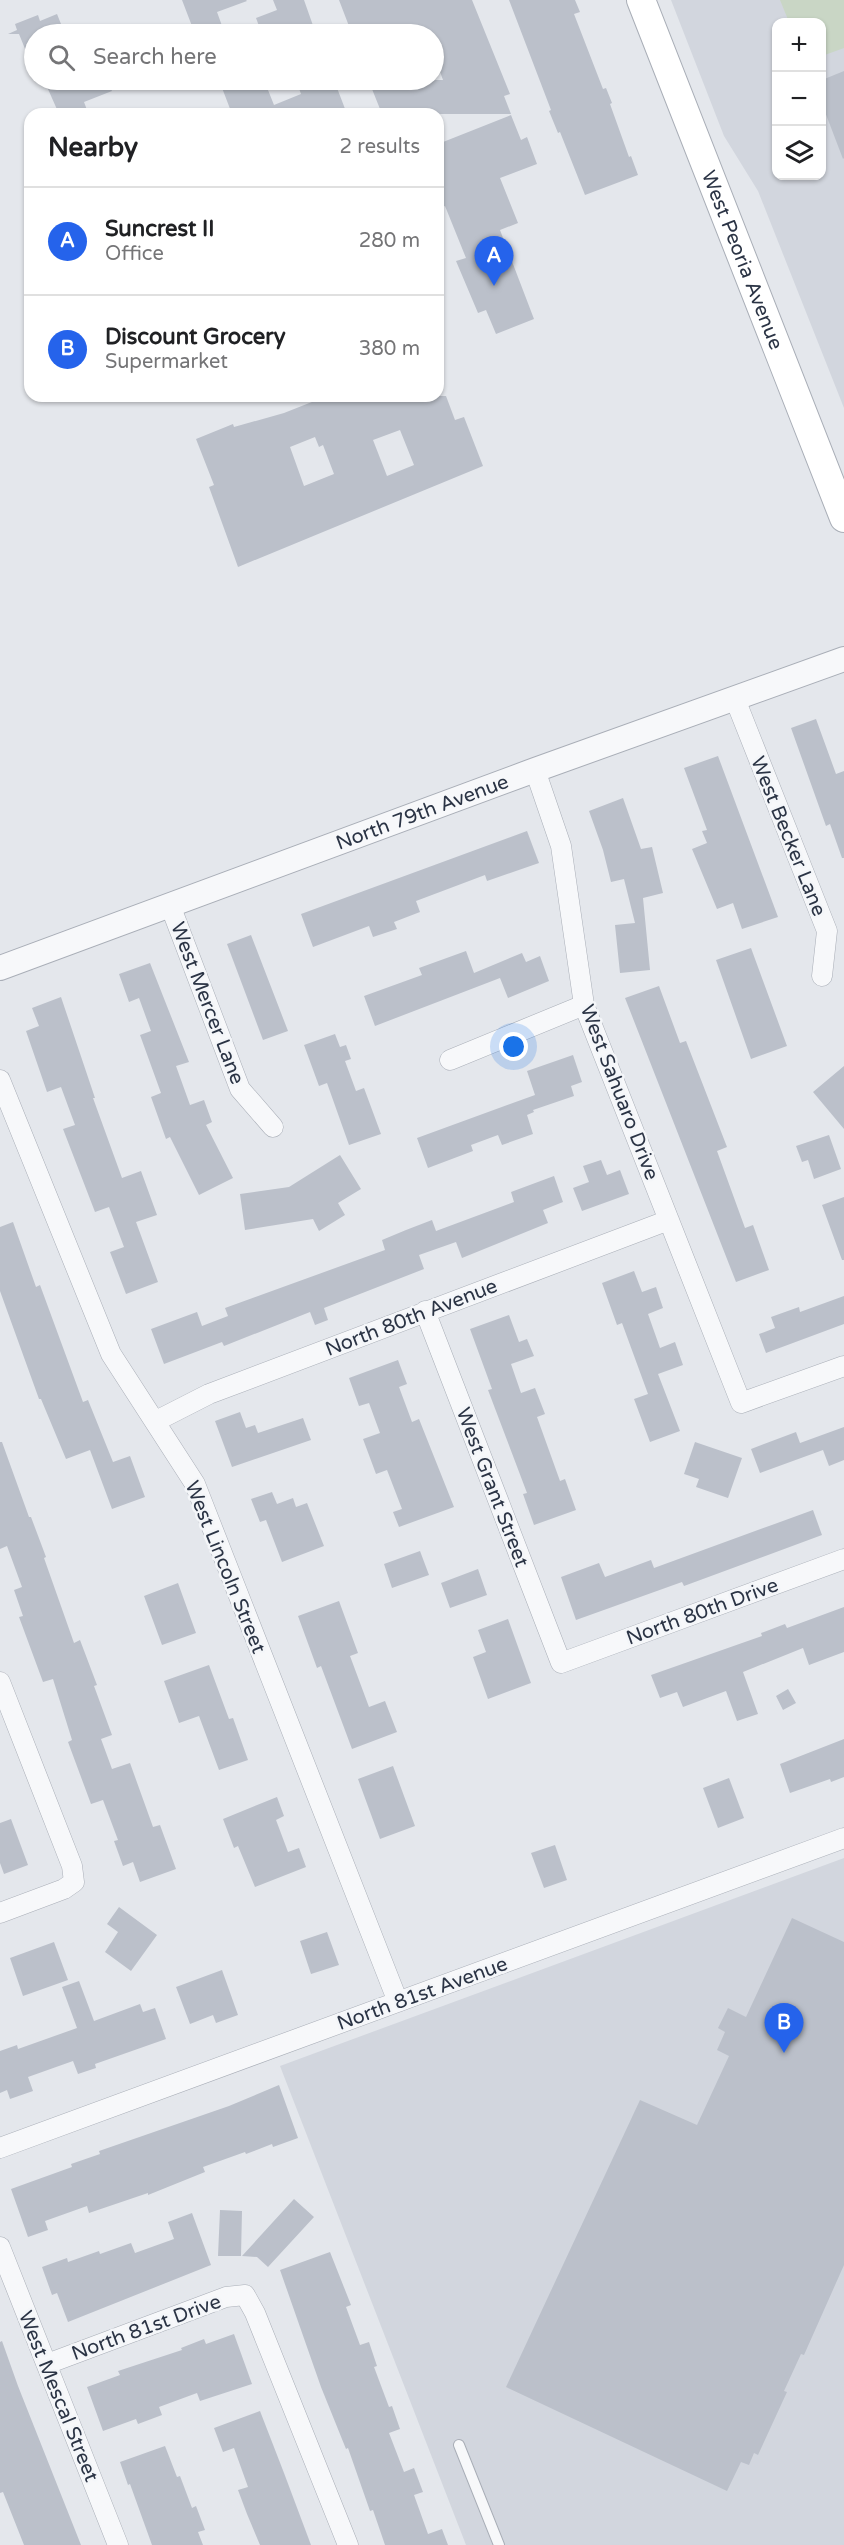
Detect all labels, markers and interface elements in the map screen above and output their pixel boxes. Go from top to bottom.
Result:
map controls [772,18,826,180]
button: + [772,18,826,72]
search box [24,24,444,90]
icon: search [45,41,78,74]
text: Search here [93,44,217,70]
button: − [772,72,826,126]
button: layers [772,126,826,180]
text: Nearby [48,132,138,163]
text: 2 results [340,135,420,159]
street label: West Peoria Avenue [696,167,788,353]
text: Suncrest II [105,216,215,242]
text: A [60,229,75,253]
text: 280 m [359,229,420,253]
pin: A [474,236,514,286]
text: Office [105,242,164,266]
text: Discount Grocery [105,324,285,350]
text: B [61,337,74,361]
text: 380 m [359,337,420,361]
text: Supermarket [105,350,228,374]
street label: West Becker Lane [745,753,831,920]
street label: North 79th Avenue [333,770,512,856]
street label: West Mercer Lane [165,919,249,1088]
street label: West Sahuaro Drive [575,1001,664,1184]
your location [499,1032,528,1061]
street label: North 80th Avenue [322,1274,501,1362]
street label: West Grant Street [451,1404,534,1571]
street label: West Lincoln Street [179,1478,271,1657]
street label: North 80th Drive [623,1573,782,1651]
street label: North 81st Avenue [334,1952,511,2036]
pin: B [764,2004,804,2053]
street label: North 81st Drive [68,2290,224,2366]
street label: West Mescal Street [13,2307,103,2486]

